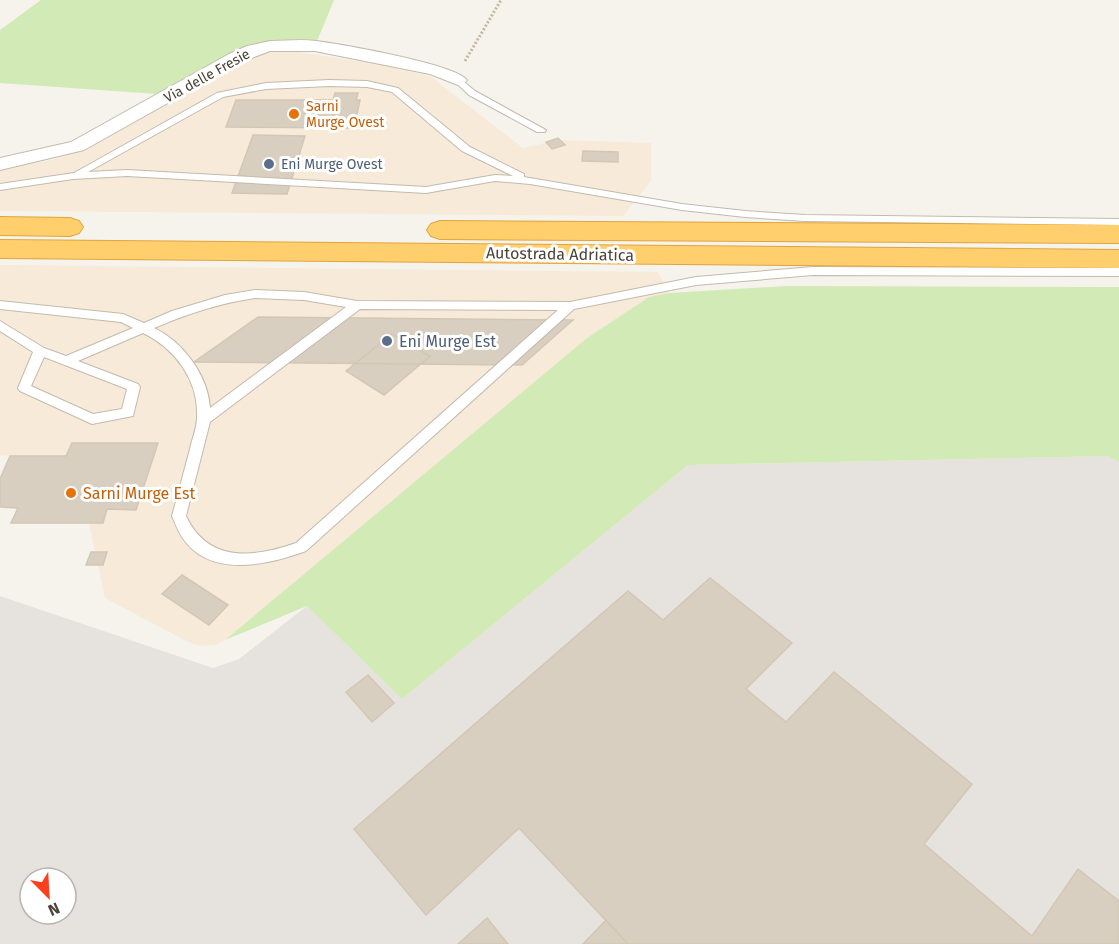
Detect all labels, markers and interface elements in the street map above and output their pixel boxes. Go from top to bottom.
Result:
street label: Via delle Fresie [161,45,253,107]
place label: Sarni Murge Ovest [306,98,385,131]
marker: Sarni Murge Ovest [287,107,301,121]
place label: Eni Murge Ovest [281,156,384,173]
marker: Eni Murge Ovest [262,157,276,171]
street label: Autostrada Adriatica [486,243,634,265]
place label: Eni Murge Est [399,332,496,351]
marker: Eni Murge Est [380,334,394,348]
place label: Sarni Murge Est [83,484,195,503]
marker: Sarni Murge Est [64,486,78,500]
north arrow [18,866,78,926]
text: N [45,898,63,920]

